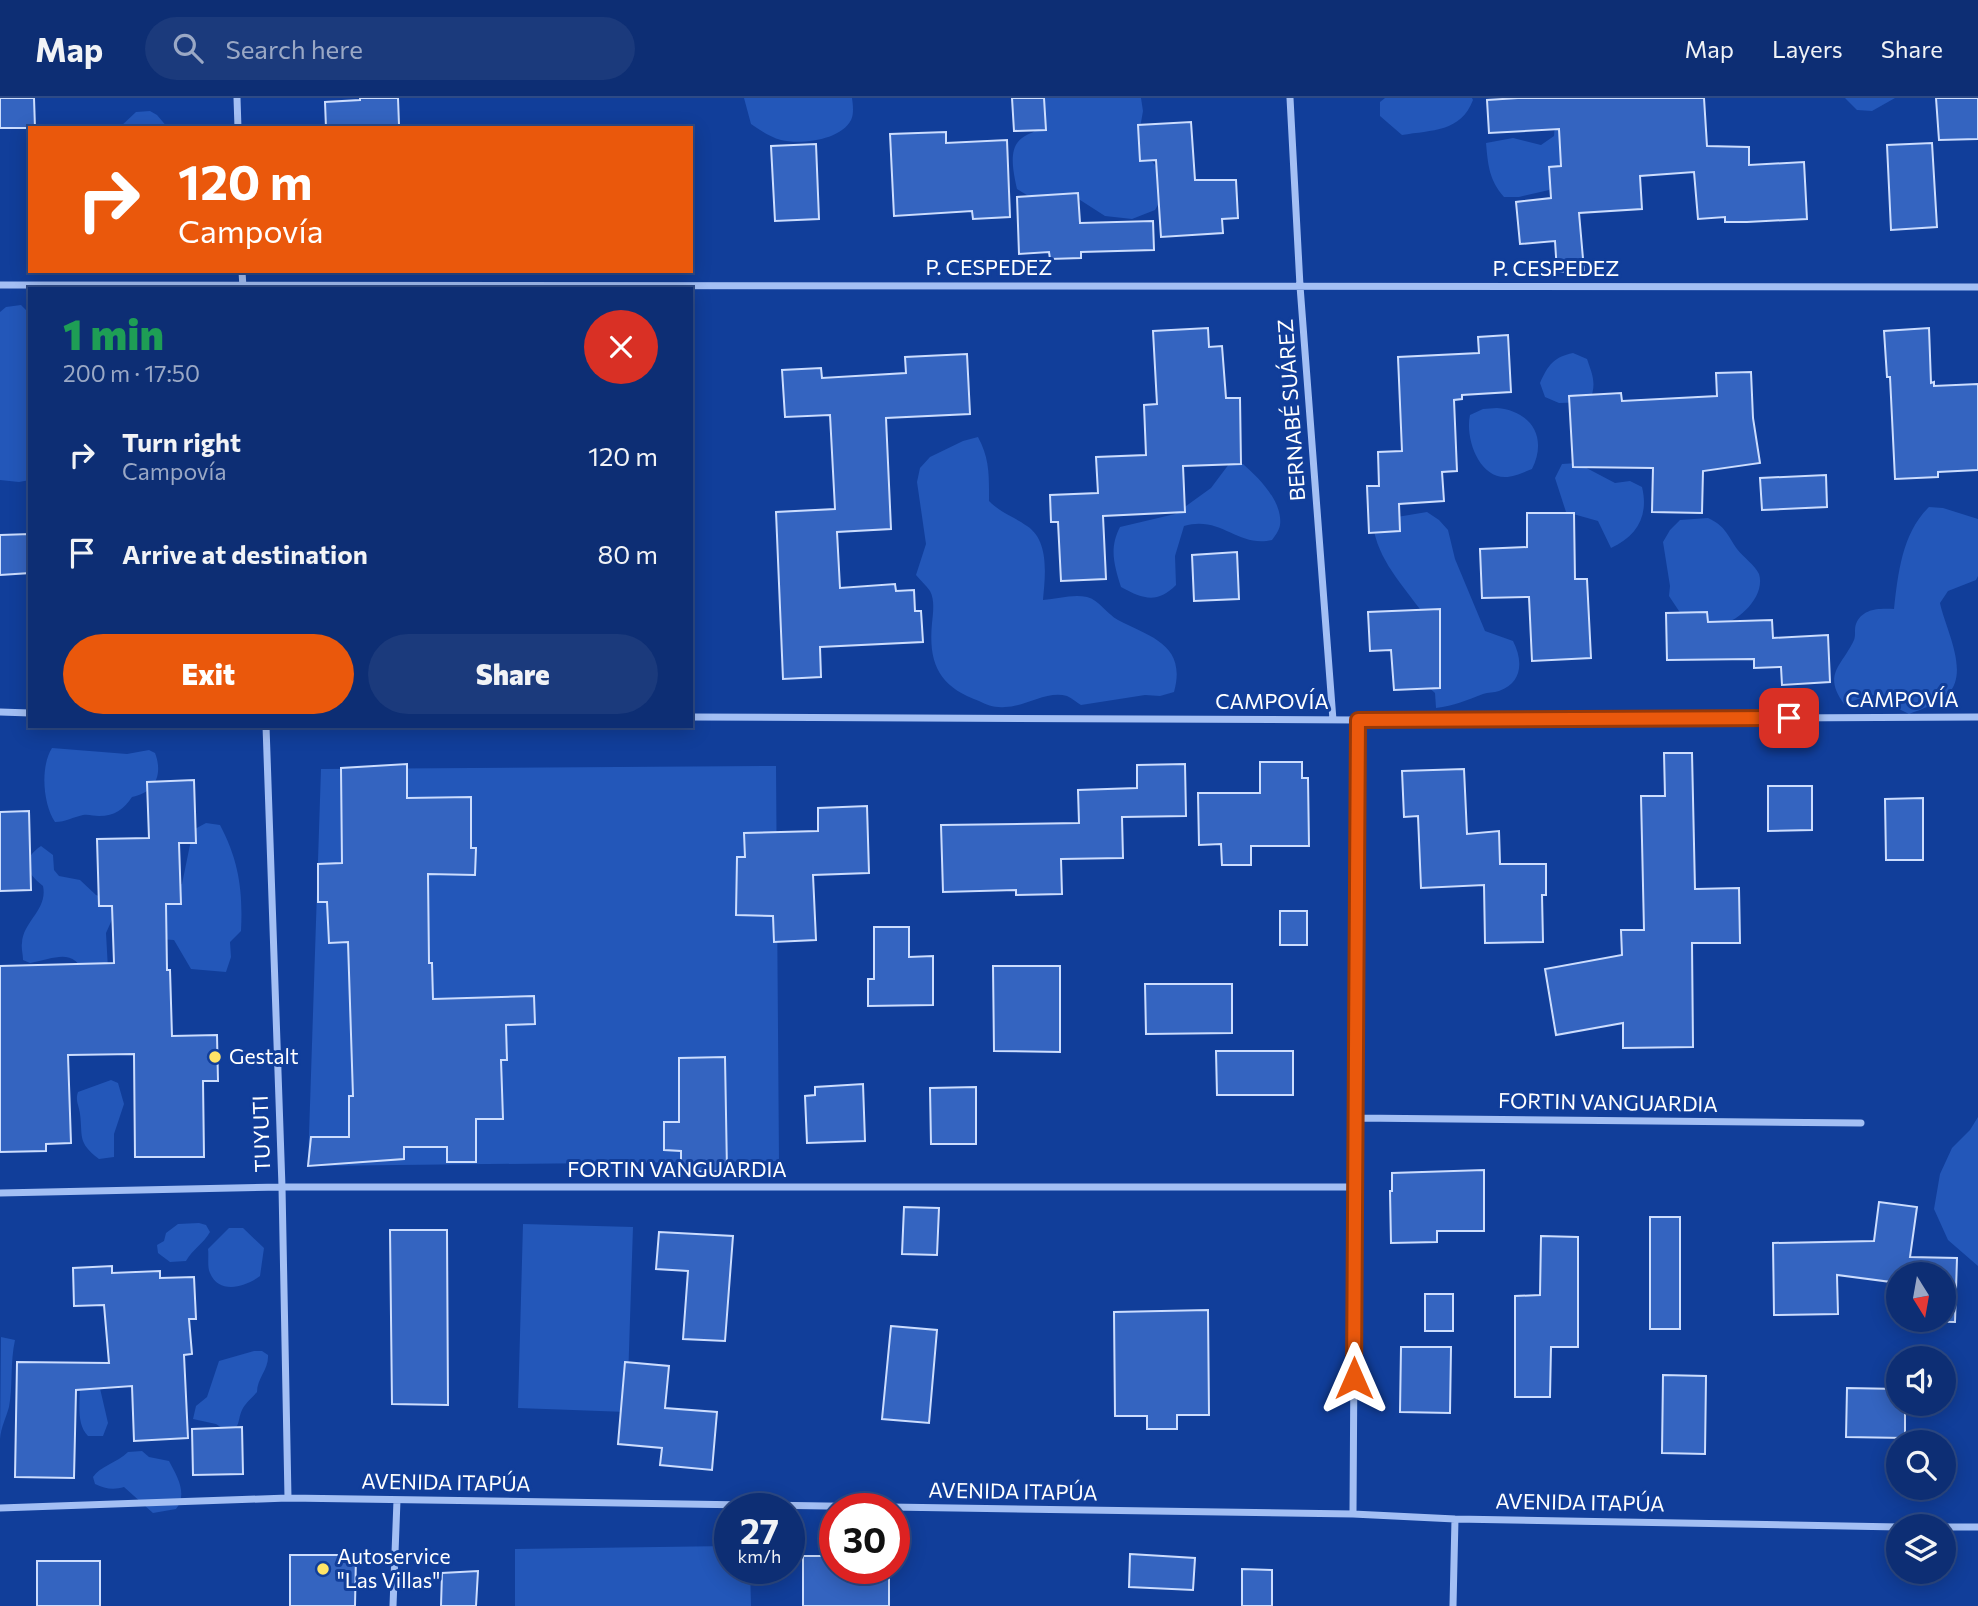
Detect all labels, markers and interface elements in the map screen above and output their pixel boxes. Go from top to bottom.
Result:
search box [145,17,635,80]
text: Map [35,28,103,69]
icon: search [169,29,207,67]
text: Search here [225,33,363,64]
text: Map [1685,34,1734,63]
text: Layers [1772,34,1843,63]
text: Share [1881,34,1943,63]
text: 120 m [178,150,312,210]
icon: right [63,154,154,245]
text: Campovía [178,210,323,250]
street label: P. CESPEDEZ [926,254,1052,279]
street label: P. CESPEDEZ [1493,255,1619,280]
text: 1 min [63,307,164,359]
button: close [584,310,658,384]
street label: BERNABÉ SUÁREZ [1272,318,1309,502]
text: 200 m · 17:50 [63,359,200,387]
text: Turn right [122,426,241,457]
icon: right [63,436,101,474]
text: 120 m [588,440,658,471]
text: Campovía [122,457,227,485]
icon: arrive [63,534,101,572]
text: Arrive at destination [122,538,368,569]
text: 80 m [598,538,658,569]
button: Exit [63,634,354,714]
button: Share [368,634,658,714]
street label: CAMPOVÍA [1845,686,1959,711]
street label: CAMPOVÍA [1215,688,1329,713]
pin [1759,688,1819,748]
icon: arrive [1770,699,1808,737]
place label: Gestalt [229,1043,299,1068]
marker: Gestalt [207,1049,223,1065]
street label: FORTIN VANGUARDIA [1498,1087,1718,1116]
street label: TUYUTI [247,1095,274,1173]
street label: FORTIN VANGUARDIA [567,1156,787,1181]
north arrow [1886,1262,1956,1332]
map controls [1886,1262,1956,1584]
position arrow [1317,1341,1391,1415]
button: sound [1886,1346,1956,1416]
button: search [1886,1430,1956,1500]
street label: AVENIDA ITAPÚA [361,1468,531,1495]
street label: AVENIDA ITAPÚA [928,1477,1098,1504]
street label: AVENIDA ITAPÚA [1495,1488,1665,1515]
speed limit sign: 30 [819,1493,910,1584]
text: 27 [740,1508,779,1551]
button: layers [1886,1514,1956,1584]
place label: Autoservice "Las Villas" [337,1543,450,1592]
text: km/h [738,1545,781,1567]
marker: Autoservice "Las Villas" [315,1561,331,1577]

